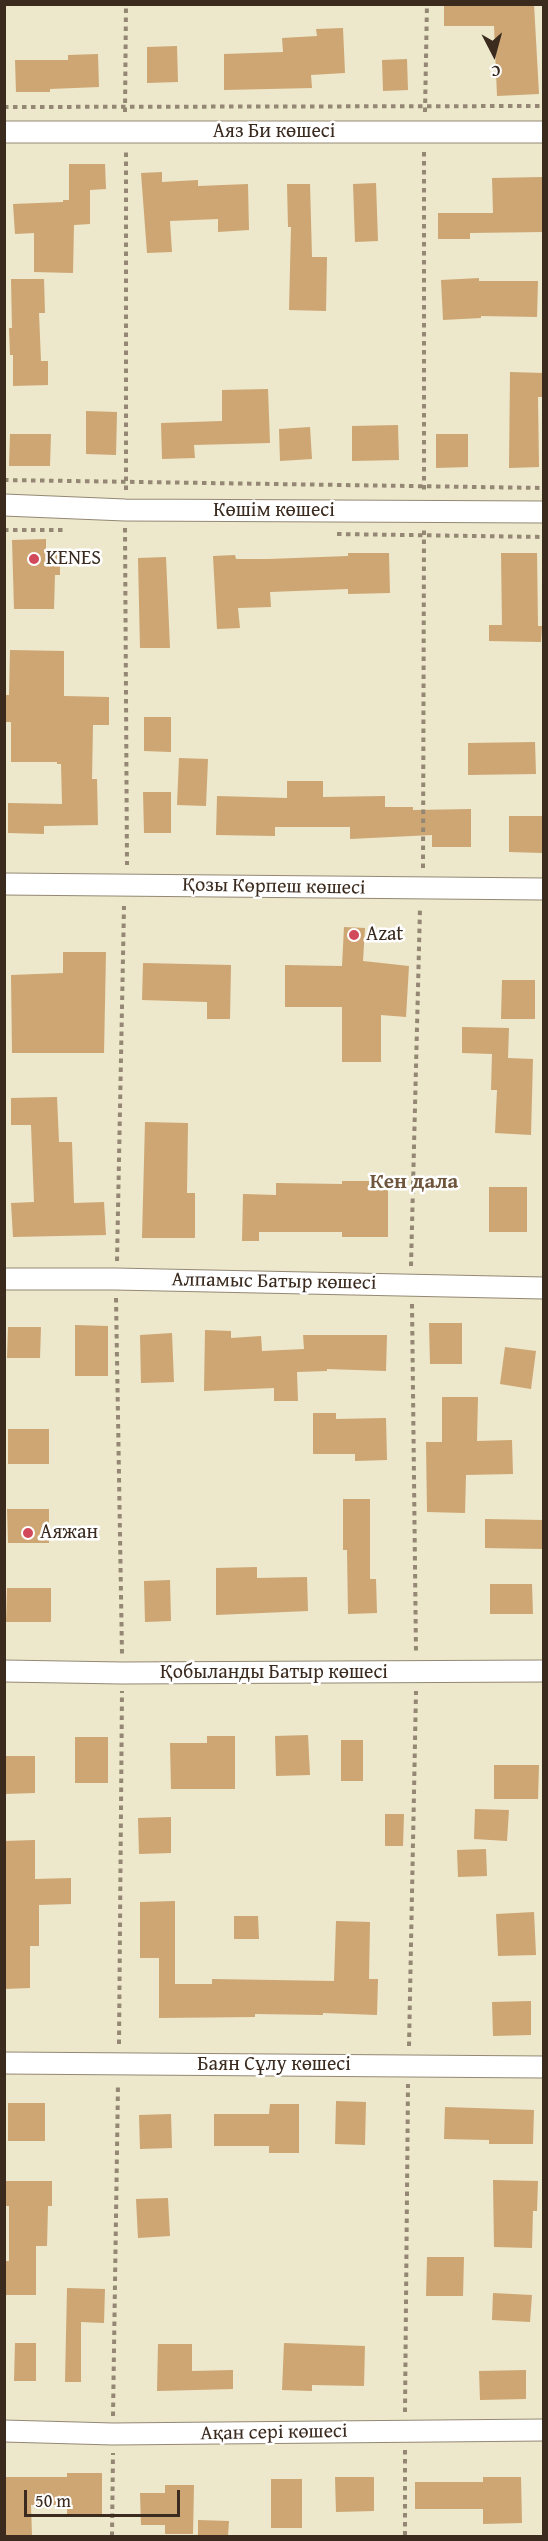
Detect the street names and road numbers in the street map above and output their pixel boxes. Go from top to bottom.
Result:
street label: Аяз Би көшесі [213,120,335,144]
street label: Көшім көшесі [213,499,335,523]
street label: Қозы Көрпеш көшесі [182,873,366,901]
street label: Алпамыс Батыр көшесі [171,1268,377,1296]
street label: Қобыланды Батыр көшесі [160,1661,388,1685]
street label: Баян Сұлу көшесі [197,2053,351,2077]
street label: Ақан сері көшесі [200,2420,348,2446]

